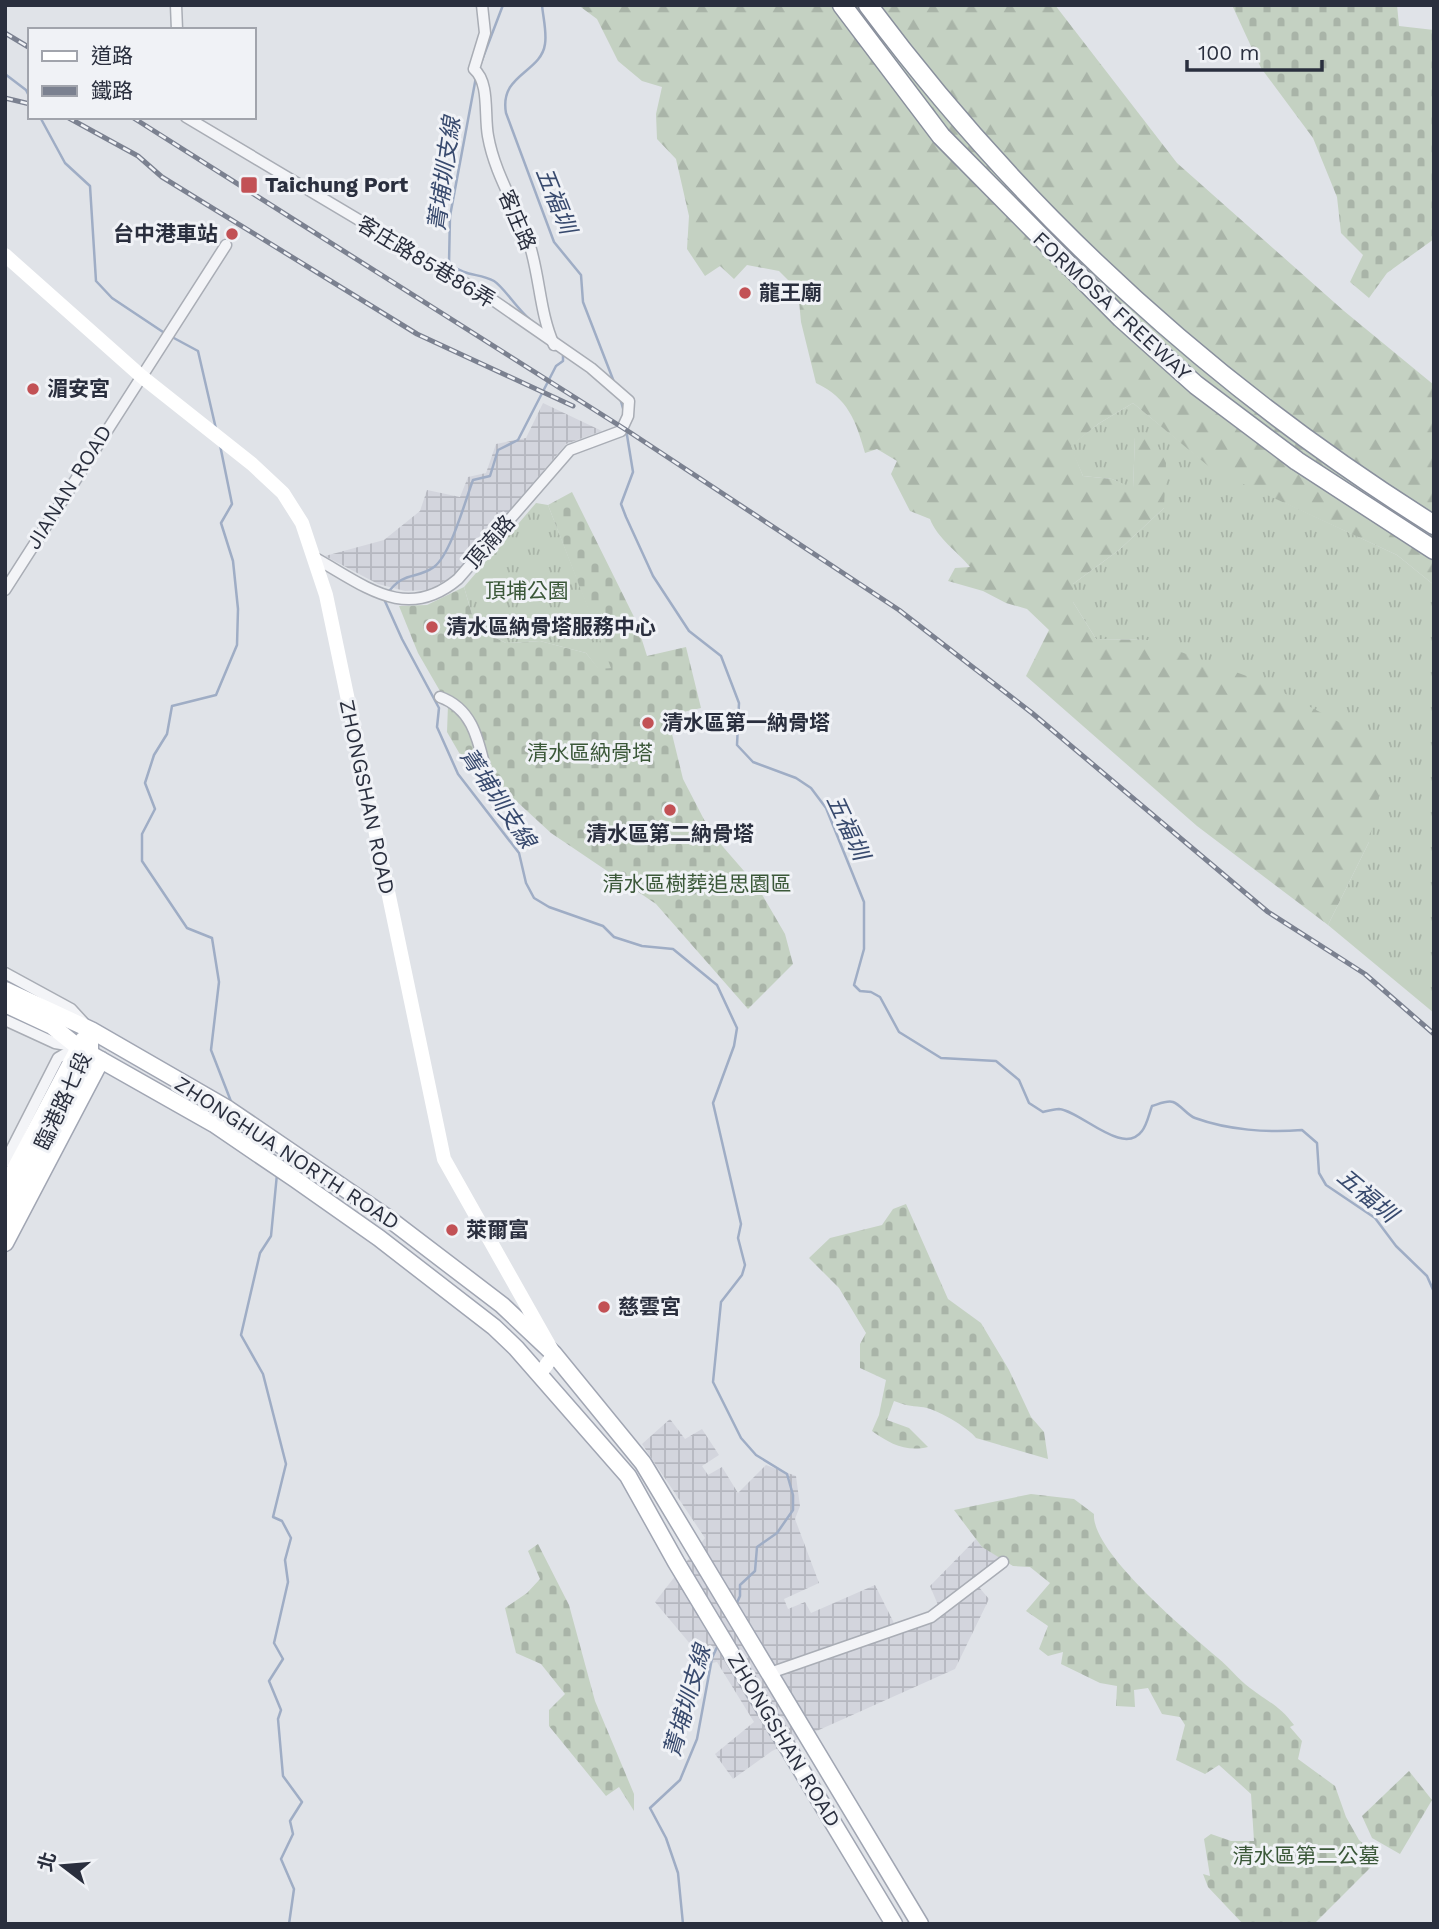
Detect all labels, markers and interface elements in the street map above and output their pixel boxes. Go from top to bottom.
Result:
legend [28,28,256,119]
scale bar [1187,28,1322,72]
text: 100 m [1198,40,1260,65]
text: 道路 [91,43,133,68]
text: 鐵路 [91,78,133,103]
water label: 菁埔圳支線 [423,112,466,233]
water label: 五福圳 [530,163,582,240]
place label: Taichung Port [265,172,408,197]
marker: Taichung Port [239,175,259,195]
street label: 客庄路 [494,186,541,254]
street label: 客庄路85巷86弄 [353,211,500,312]
place label: 台中港車站 [113,221,218,246]
marker: 台中港車站 [224,226,240,242]
street label: FORMOSA FREEWAY [1028,226,1196,385]
place label: 龍王廟 [759,280,822,305]
marker: 龍王廟 [737,285,753,301]
place label: 湄安宮 [47,376,110,401]
marker: 湄安宮 [25,381,41,397]
street label: JIANAN ROAD [20,420,117,554]
street label: 頂湳路 [460,510,520,574]
park label: 頂埔公園 [485,578,569,603]
place label: 清水區納骨塔服務中心 [446,614,656,639]
marker: 清水區納骨塔服務中心 [424,619,440,635]
street label: ZHONGSHAN ROAD [335,697,400,897]
place label: 清水區第一納骨塔 [662,710,830,735]
marker: 清水區第一納骨塔 [640,715,656,731]
park label: 清水區納骨塔 [527,740,653,765]
water label: 菁埔圳支線 [454,743,543,856]
water label: 五福圳 [821,790,876,867]
marker: 清水區第二納骨塔 [662,802,678,818]
place label: 清水區第二納骨塔 [586,821,754,846]
park label: 清水區樹葬追思園區 [603,871,792,896]
street label: 臨港路七段 [29,1048,96,1154]
street label: ZHONGHUA NORTH ROAD [170,1070,404,1235]
water label: 五福圳 [1332,1163,1404,1230]
place label: 萊爾富 [466,1217,529,1242]
marker: 萊爾富 [444,1222,460,1238]
place label: 慈雲宮 [618,1294,681,1319]
marker: 慈雲宮 [596,1299,612,1315]
water label: 菁埔圳支線 [659,1639,717,1760]
street label: ZHONGSHAN ROAD [723,1648,846,1831]
north arrow [28,1831,98,1901]
park label: 清水區第二公墓 [1233,1843,1380,1868]
text: 北 [33,1849,61,1874]

